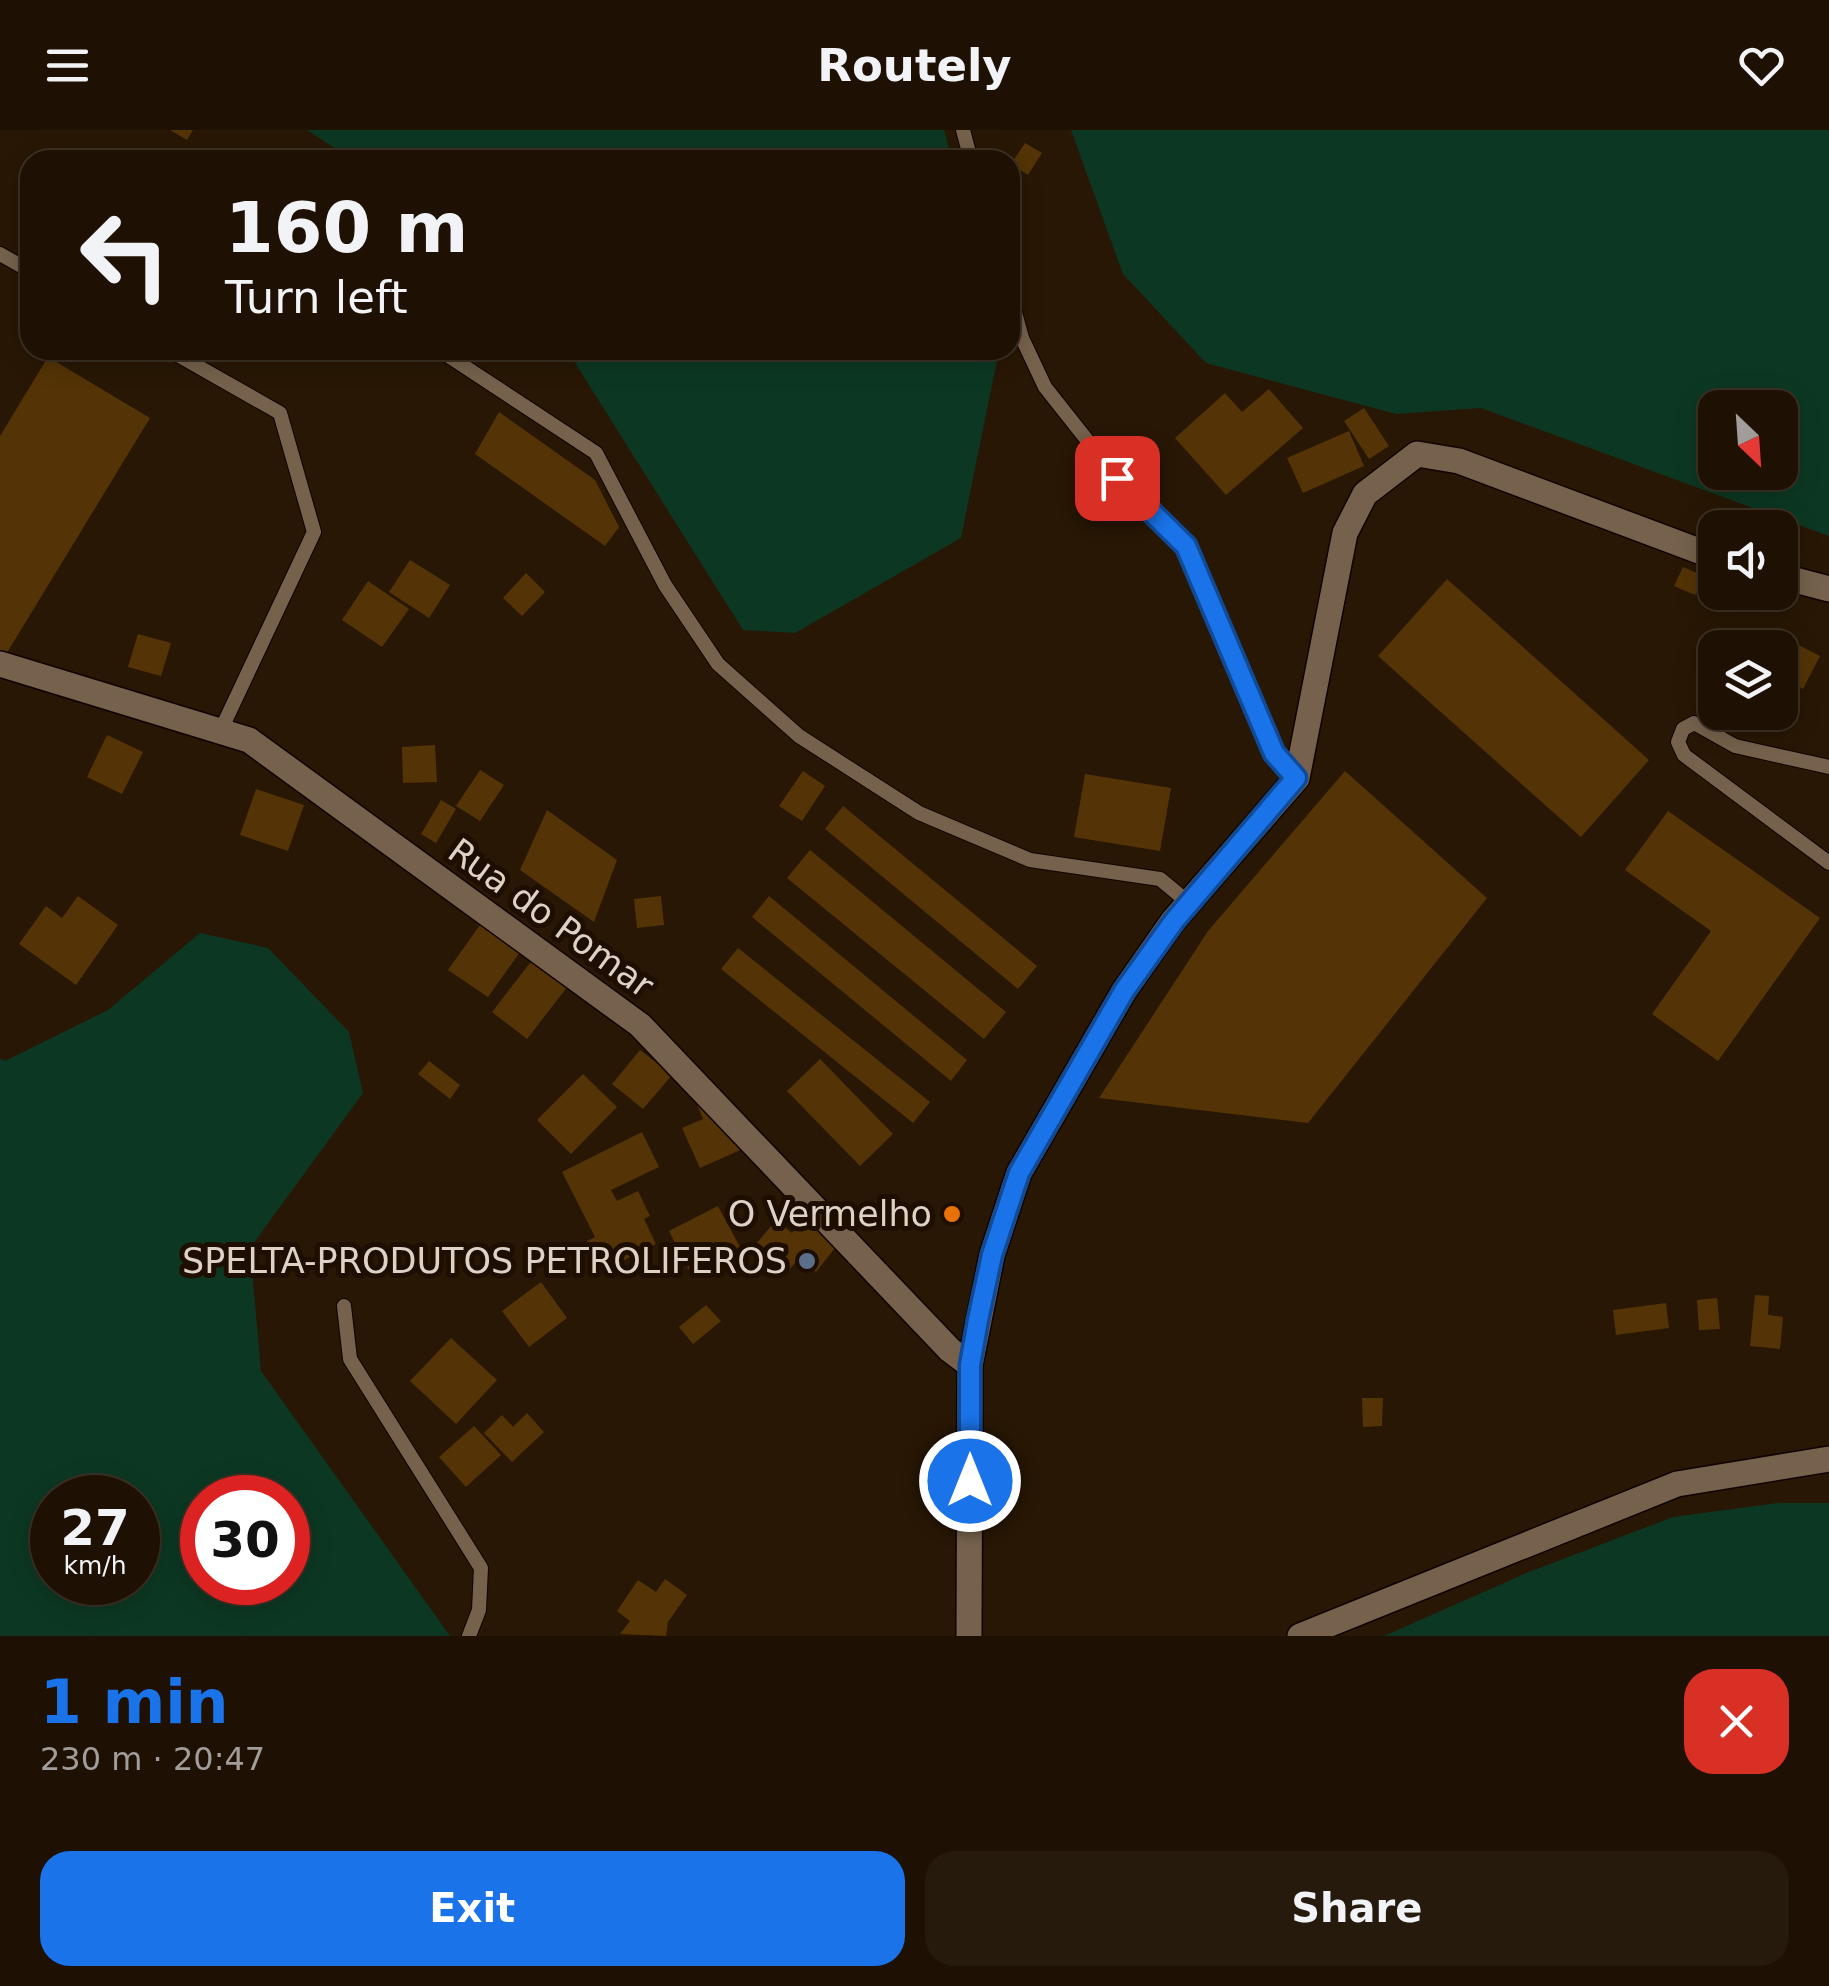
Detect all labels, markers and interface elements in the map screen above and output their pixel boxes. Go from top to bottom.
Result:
icon: menu [40,38,95,93]
icon: heart [1734,38,1789,93]
text: Routely [817,39,1012,92]
text: 160 m [225,187,468,269]
icon: left [60,190,190,320]
text: Turn left [225,271,408,324]
north arrow [1698,390,1798,490]
map controls [1698,390,1798,730]
pin [1075,436,1160,521]
icon: arrive [1090,451,1145,506]
button: sound [1698,510,1798,610]
button: layers [1698,630,1798,730]
street label: Rua do Pomar [441,830,662,1006]
place label: O Vermelho [728,1194,932,1234]
marker: O Vermelho [941,1203,963,1225]
place label: SPELTA-PRODUTOS PETROLIFEROS [182,1241,787,1281]
marker: SPELTA-PRODUTOS PETROLIFEROS [796,1250,818,1272]
position arrow [918,1429,1022,1533]
speed limit sign: 30 [180,1475,310,1605]
text: 27 [60,1499,130,1557]
text: km/h [63,1551,127,1580]
text: 1 min [40,1667,228,1737]
button: close [1684,1669,1789,1774]
text: 230 m · 20:47 [40,1740,265,1778]
button: Exit [40,1851,905,1966]
button: Share [925,1851,1789,1966]

